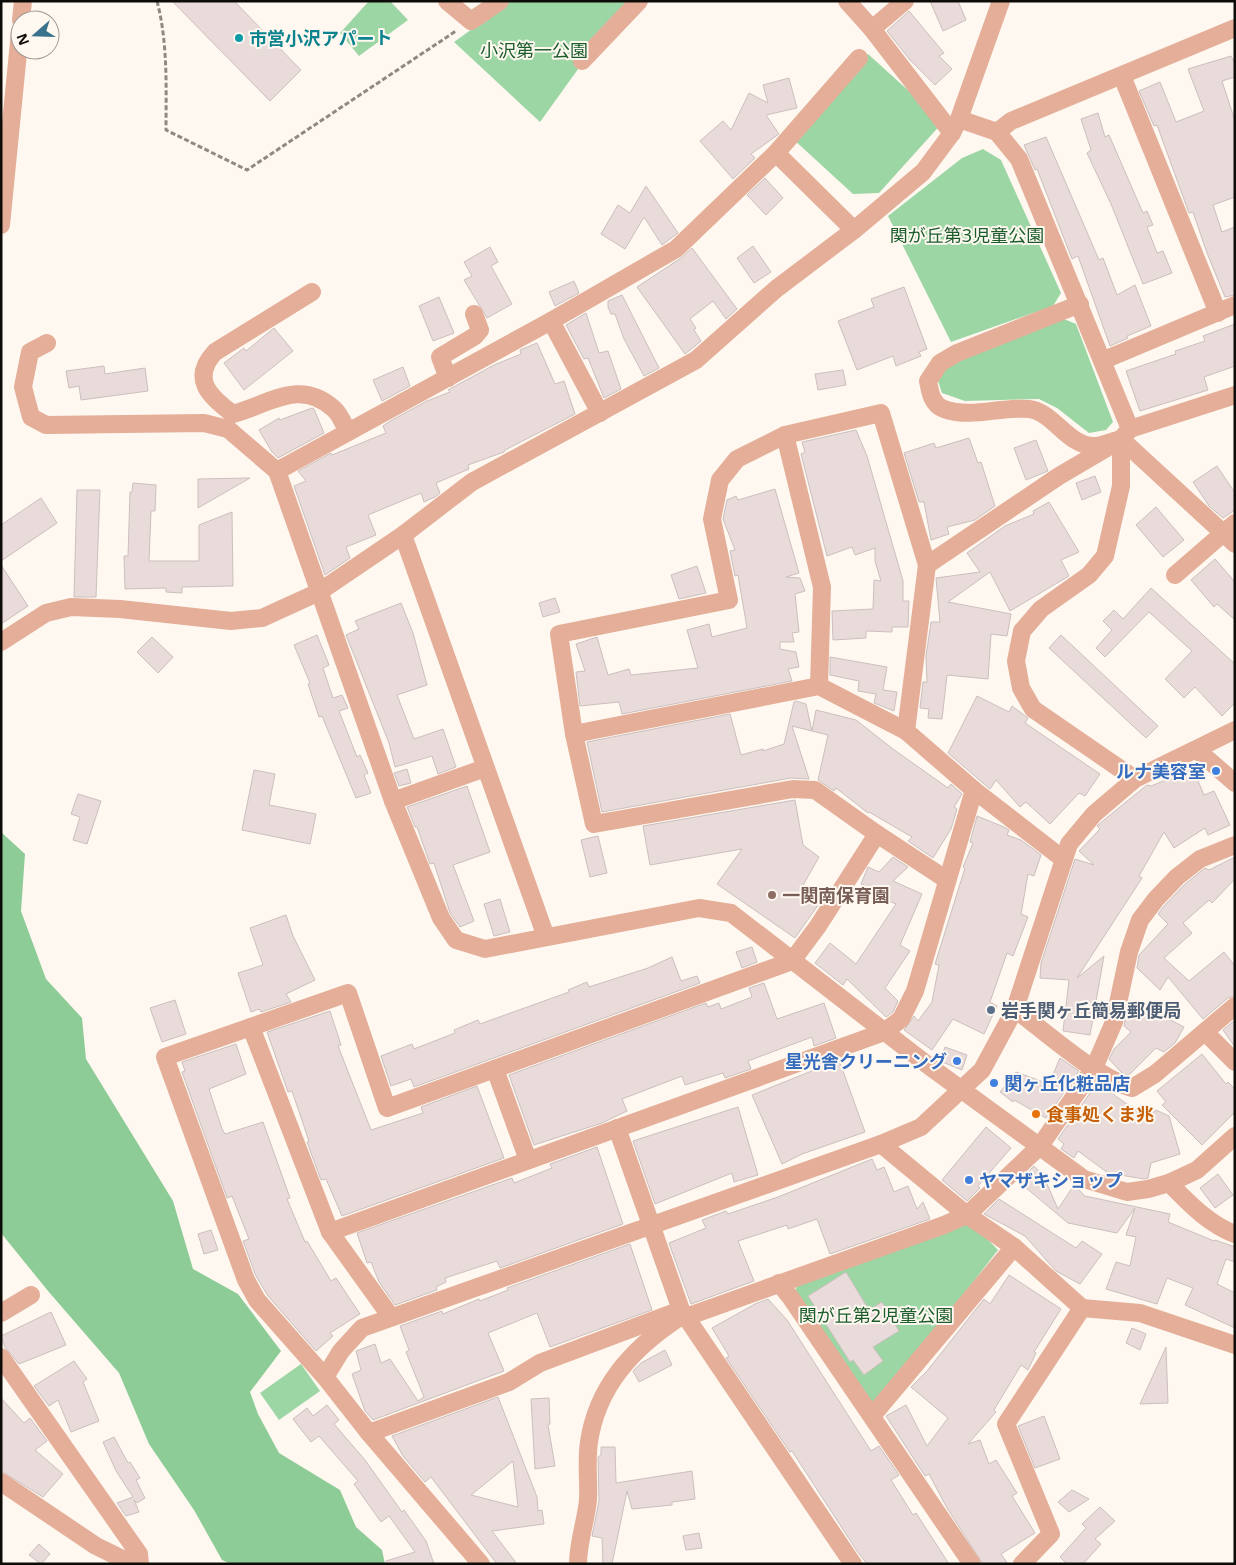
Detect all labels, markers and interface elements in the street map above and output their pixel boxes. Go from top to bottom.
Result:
north arrow [10,10,60,60]
place label: 市営小沢アパート [249,26,393,50]
text: N [11,31,33,48]
marker: 市営小沢アパート [233,32,245,44]
park label: 小沢第一公園 [480,38,588,62]
park label: 関が丘第3児童公園 [890,223,1044,247]
place label: ルナ美容室 [1116,759,1206,783]
marker: ルナ美容室 [1210,765,1222,777]
place label: 一関南保育園 [782,883,890,907]
marker: 一関南保育園 [766,889,778,901]
place label: 岩手関ヶ丘簡易郵便局 [1001,998,1181,1022]
marker: 岩手関ヶ丘簡易郵便局 [985,1004,997,1016]
place label: 星光舎クリーニング [785,1049,947,1073]
marker: 星光舎クリーニング [951,1055,963,1067]
place label: 関ヶ丘化粧品店 [1004,1071,1130,1095]
marker: 関ヶ丘化粧品店 [988,1077,1000,1089]
place label: 食事処くま兆 [1046,1102,1154,1126]
marker: 食事処くま兆 [1030,1108,1042,1120]
place label: ヤマザキショップ [979,1168,1123,1192]
marker: ヤマザキショップ [963,1174,975,1186]
park label: 関が丘第2児童公園 [799,1303,953,1327]

